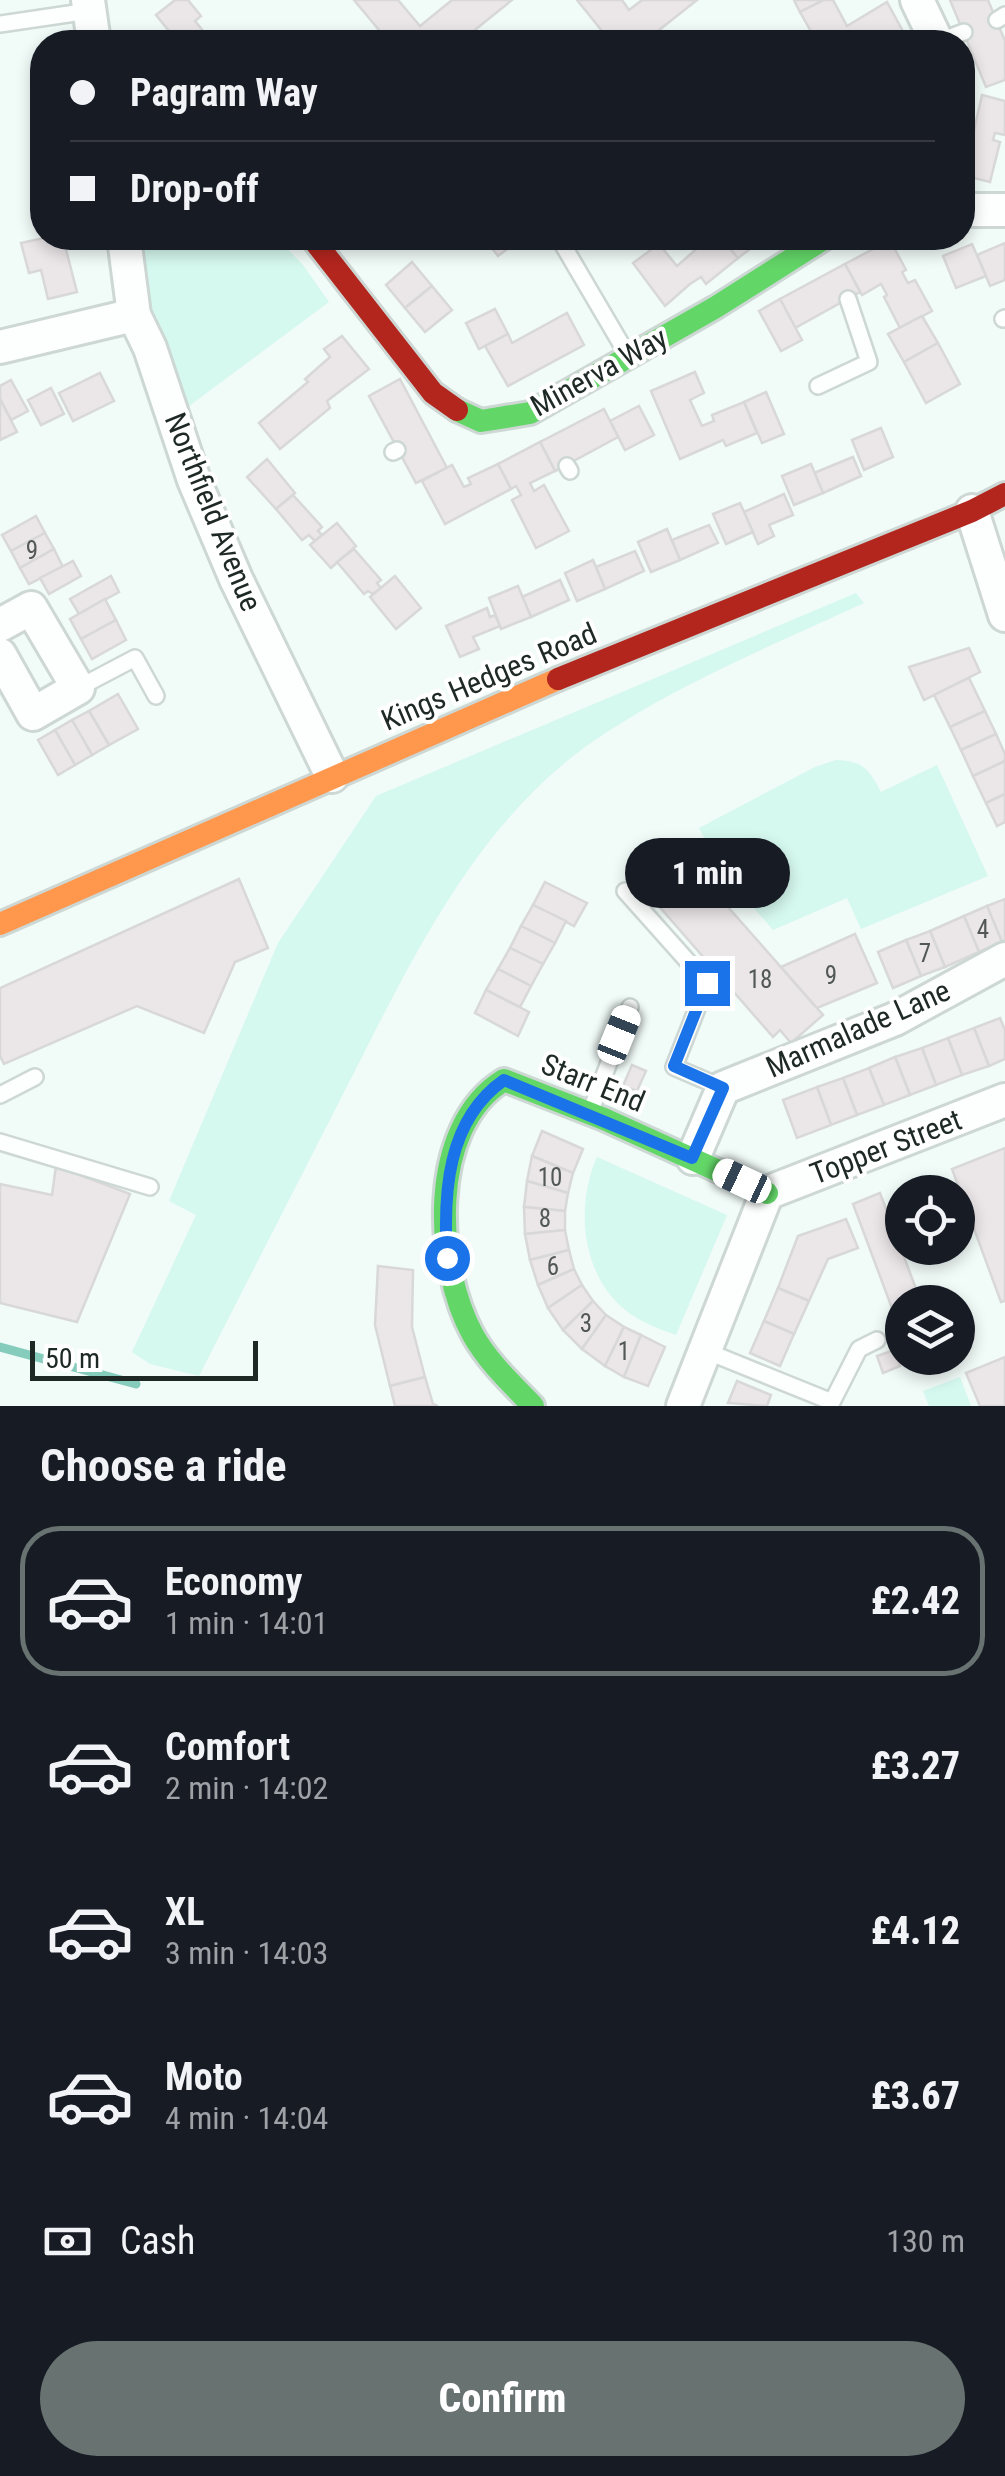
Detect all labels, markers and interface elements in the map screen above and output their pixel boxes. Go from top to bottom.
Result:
text: Pagram Way [130,71,318,115]
text: Drop-off [130,167,259,211]
street label: Minerva Way [524,320,673,423]
street label: Northfield Avenue [158,408,269,616]
house number: 9 [26,536,38,565]
street label: Kings Hedges Road [376,615,602,738]
callout: 1 min [624,838,790,908]
text: 1 min [672,854,743,892]
house number: 4 [977,915,989,944]
house number: 7 [919,939,931,968]
route end [685,961,730,1006]
house number: 9 [825,961,837,990]
house number: 18 [748,965,772,994]
street label: Marmalade Lane [760,972,955,1085]
car [594,1002,644,1068]
street label: Starr End [536,1046,650,1119]
street label: Topper Street [805,1102,966,1191]
car [708,1155,776,1207]
house number: 10 [538,1163,562,1192]
map controls [885,1175,975,1375]
button: locate [885,1175,975,1265]
house number: 8 [539,1204,551,1233]
route start [425,1236,470,1281]
house number: 6 [547,1252,559,1281]
button: layers [885,1285,975,1375]
house number: 3 [580,1309,592,1338]
scale bar [30,1336,258,1380]
house number: 1 [618,1337,630,1366]
text: 50 m [45,1342,100,1375]
text: Choose a ride [40,1439,287,1492]
icon: car [45,1556,135,1646]
text: Economy [165,1560,302,1604]
text: £2.42 [871,1579,960,1623]
text: 1 min · 14:01 [165,1604,328,1642]
icon: car [45,1721,135,1811]
text: Comfort [165,1725,290,1769]
text: £3.27 [871,1744,960,1788]
text: 2 min · 14:02 [165,1769,328,1807]
icon: car [45,1886,135,1976]
text: XL [165,1890,204,1934]
text: £4.12 [871,1909,960,1953]
text: 3 min · 14:03 [165,1934,328,1972]
icon: car [45,2051,135,2141]
text: Moto [165,2055,243,2099]
text: £3.67 [871,2074,960,2118]
text: 4 min · 14:04 [165,2099,328,2137]
icon: cash [40,2214,95,2269]
text: Cash [120,2219,195,2263]
text: 130 m [886,2222,965,2260]
button: Confirm [40,2341,965,2456]

